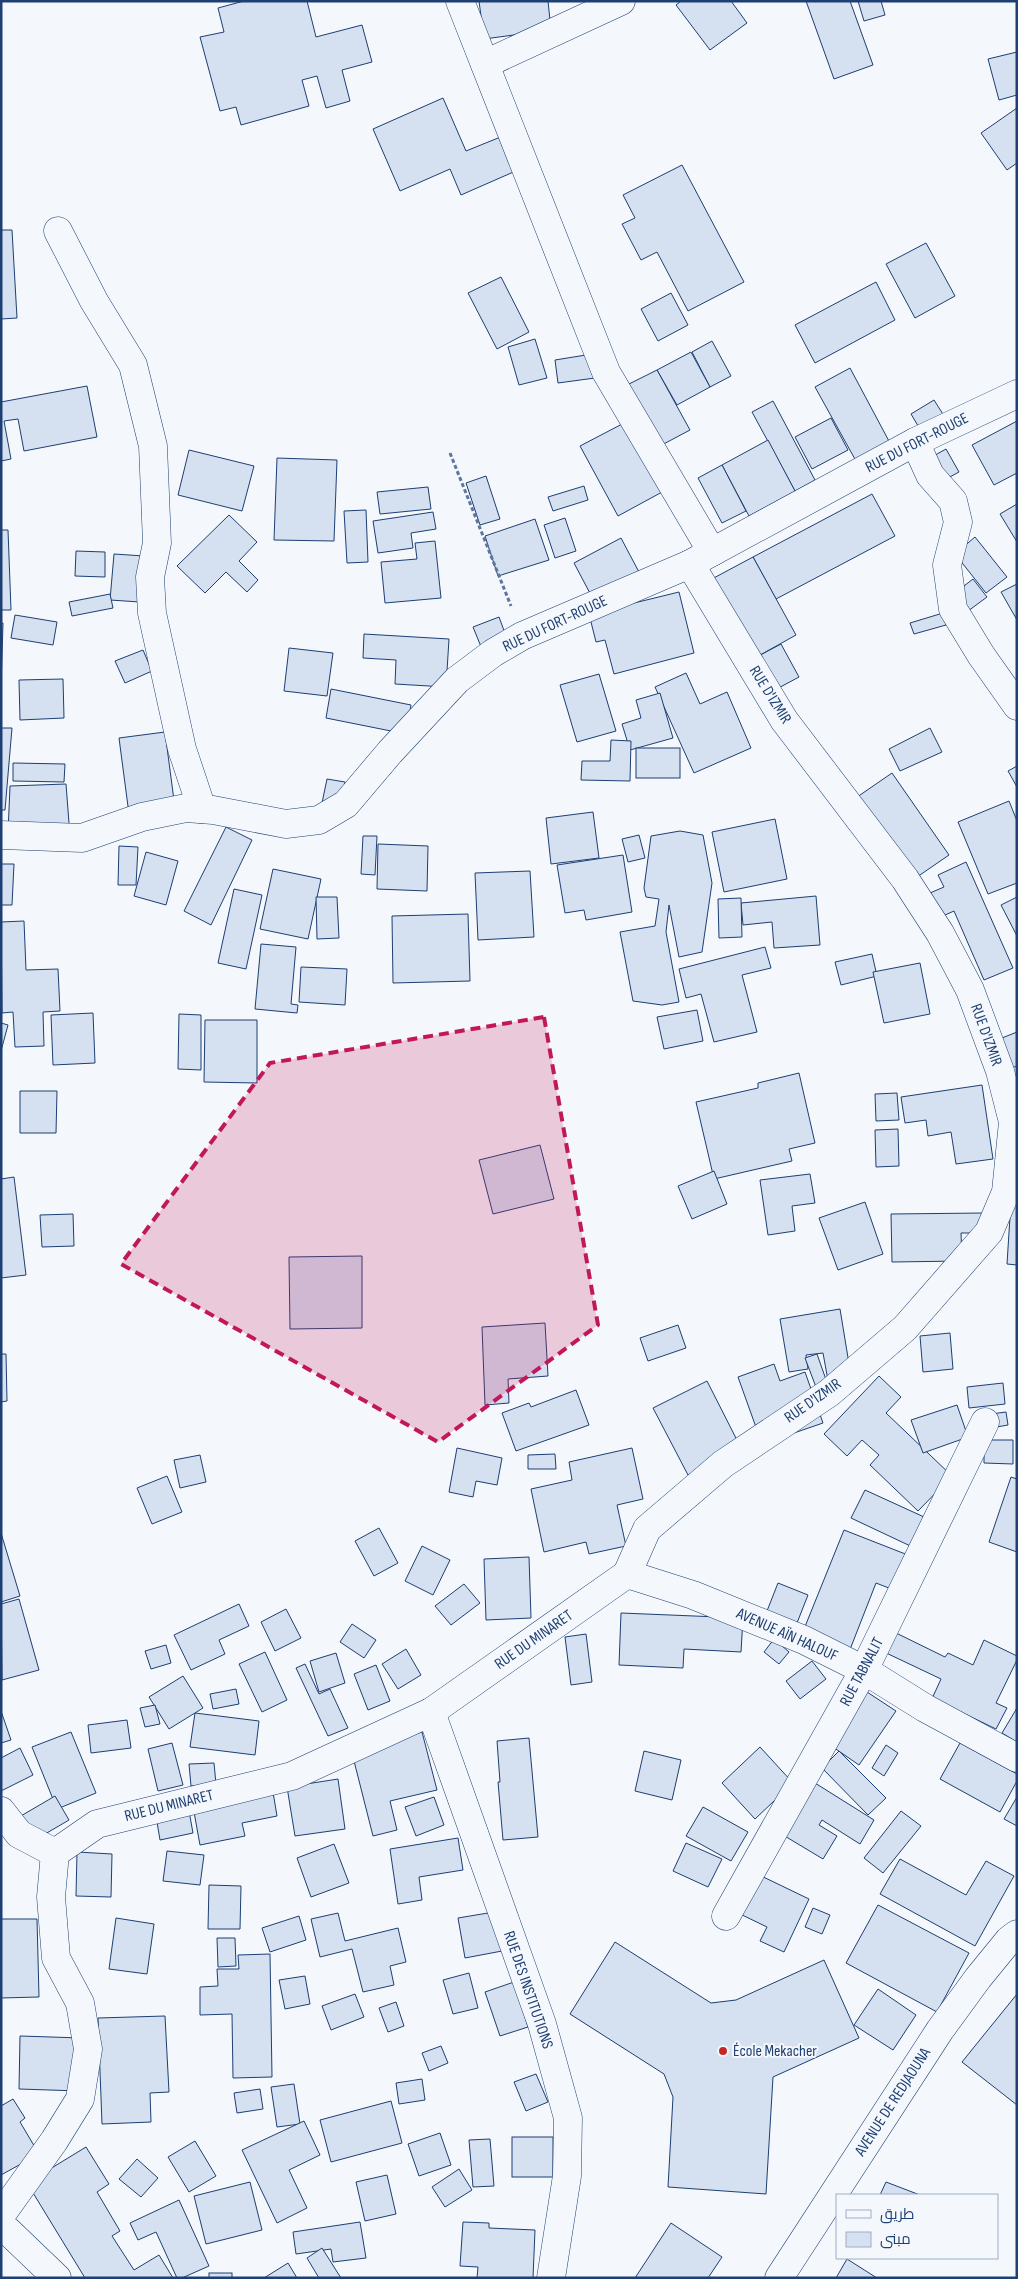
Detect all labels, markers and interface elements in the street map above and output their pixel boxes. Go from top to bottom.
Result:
street label: RUE DU FORT-ROUGE [862,409,972,477]
street label: RUE DU FORT-ROUGE [500,591,610,657]
street label: RUE D'IZMIR [745,663,795,727]
street label: RUE D'IZMIR [966,1001,1006,1069]
street label: RUE D'IZMIR [781,1375,845,1427]
street label: AVENUE AÏN HALOUF [732,1604,841,1666]
street label: RUE DU MINARET [491,1606,577,1674]
street label: RUE TABNALIT [836,1634,888,1709]
street label: RUE DU MINARET [123,1786,216,1826]
street label: RUE DES INSTITUTIONS [499,1929,557,2051]
place label: École Mekacher [733,2042,817,2061]
street label: AVENUE DE REDJAOUNA [850,2044,935,2160]
marker: École Mekacher [717,2045,729,2057]
legend [836,2194,998,2259]
text: طريق [880,2205,914,2224]
text: مبنى [880,2230,911,2249]

